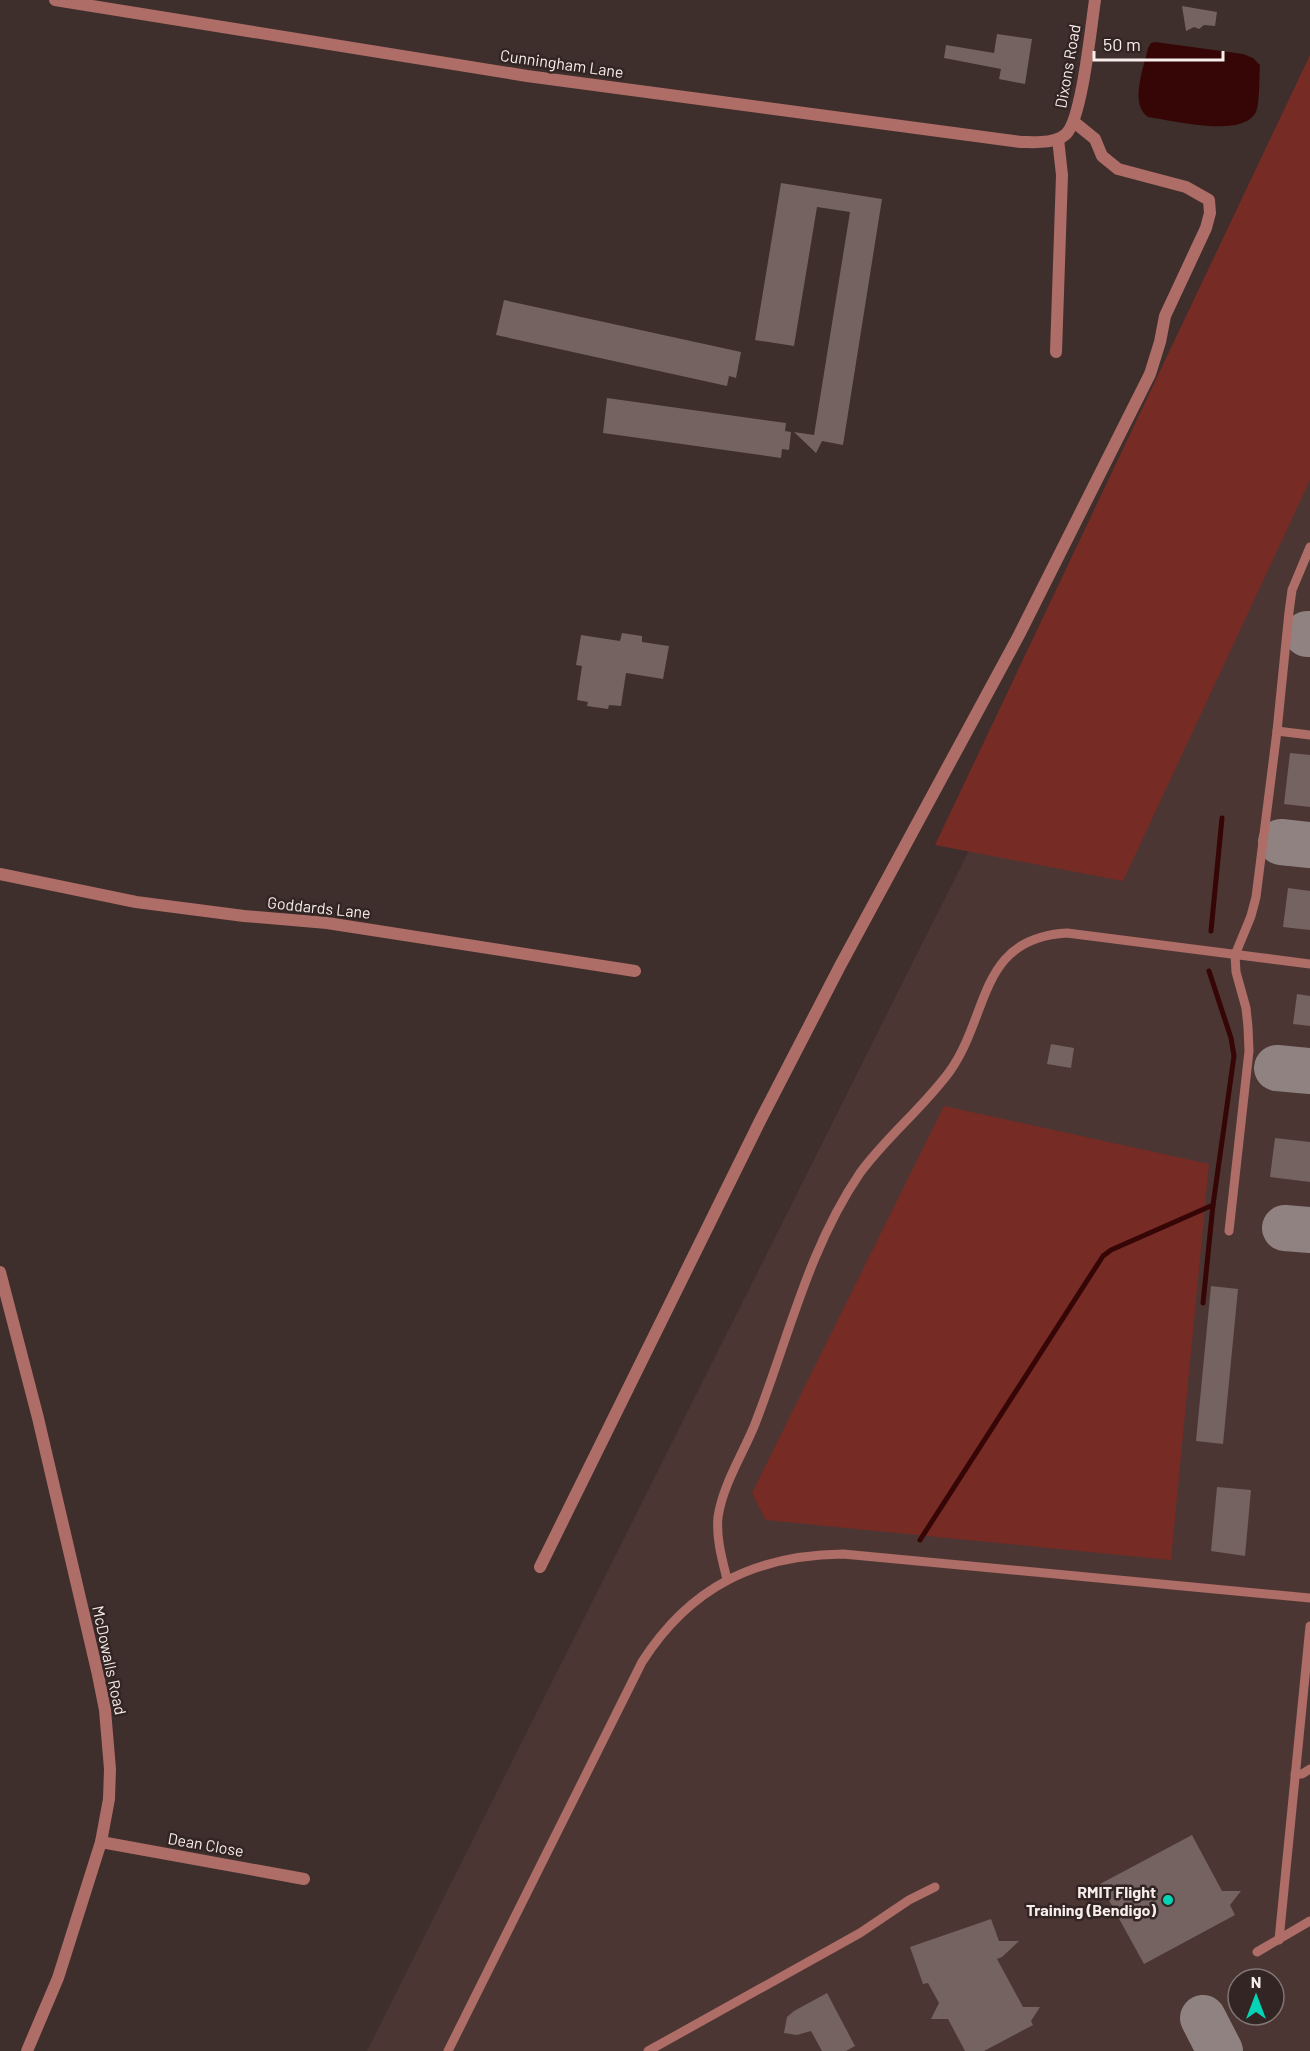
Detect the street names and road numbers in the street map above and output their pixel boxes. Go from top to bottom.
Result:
street label: Dixons Road [1050,23,1084,109]
street label: Cunningham Lane [499,45,625,81]
street label: Goddards Lane [266,892,372,922]
street label: McDowalls Road [89,1604,131,1716]
street label: Dean Close [167,1828,245,1860]

